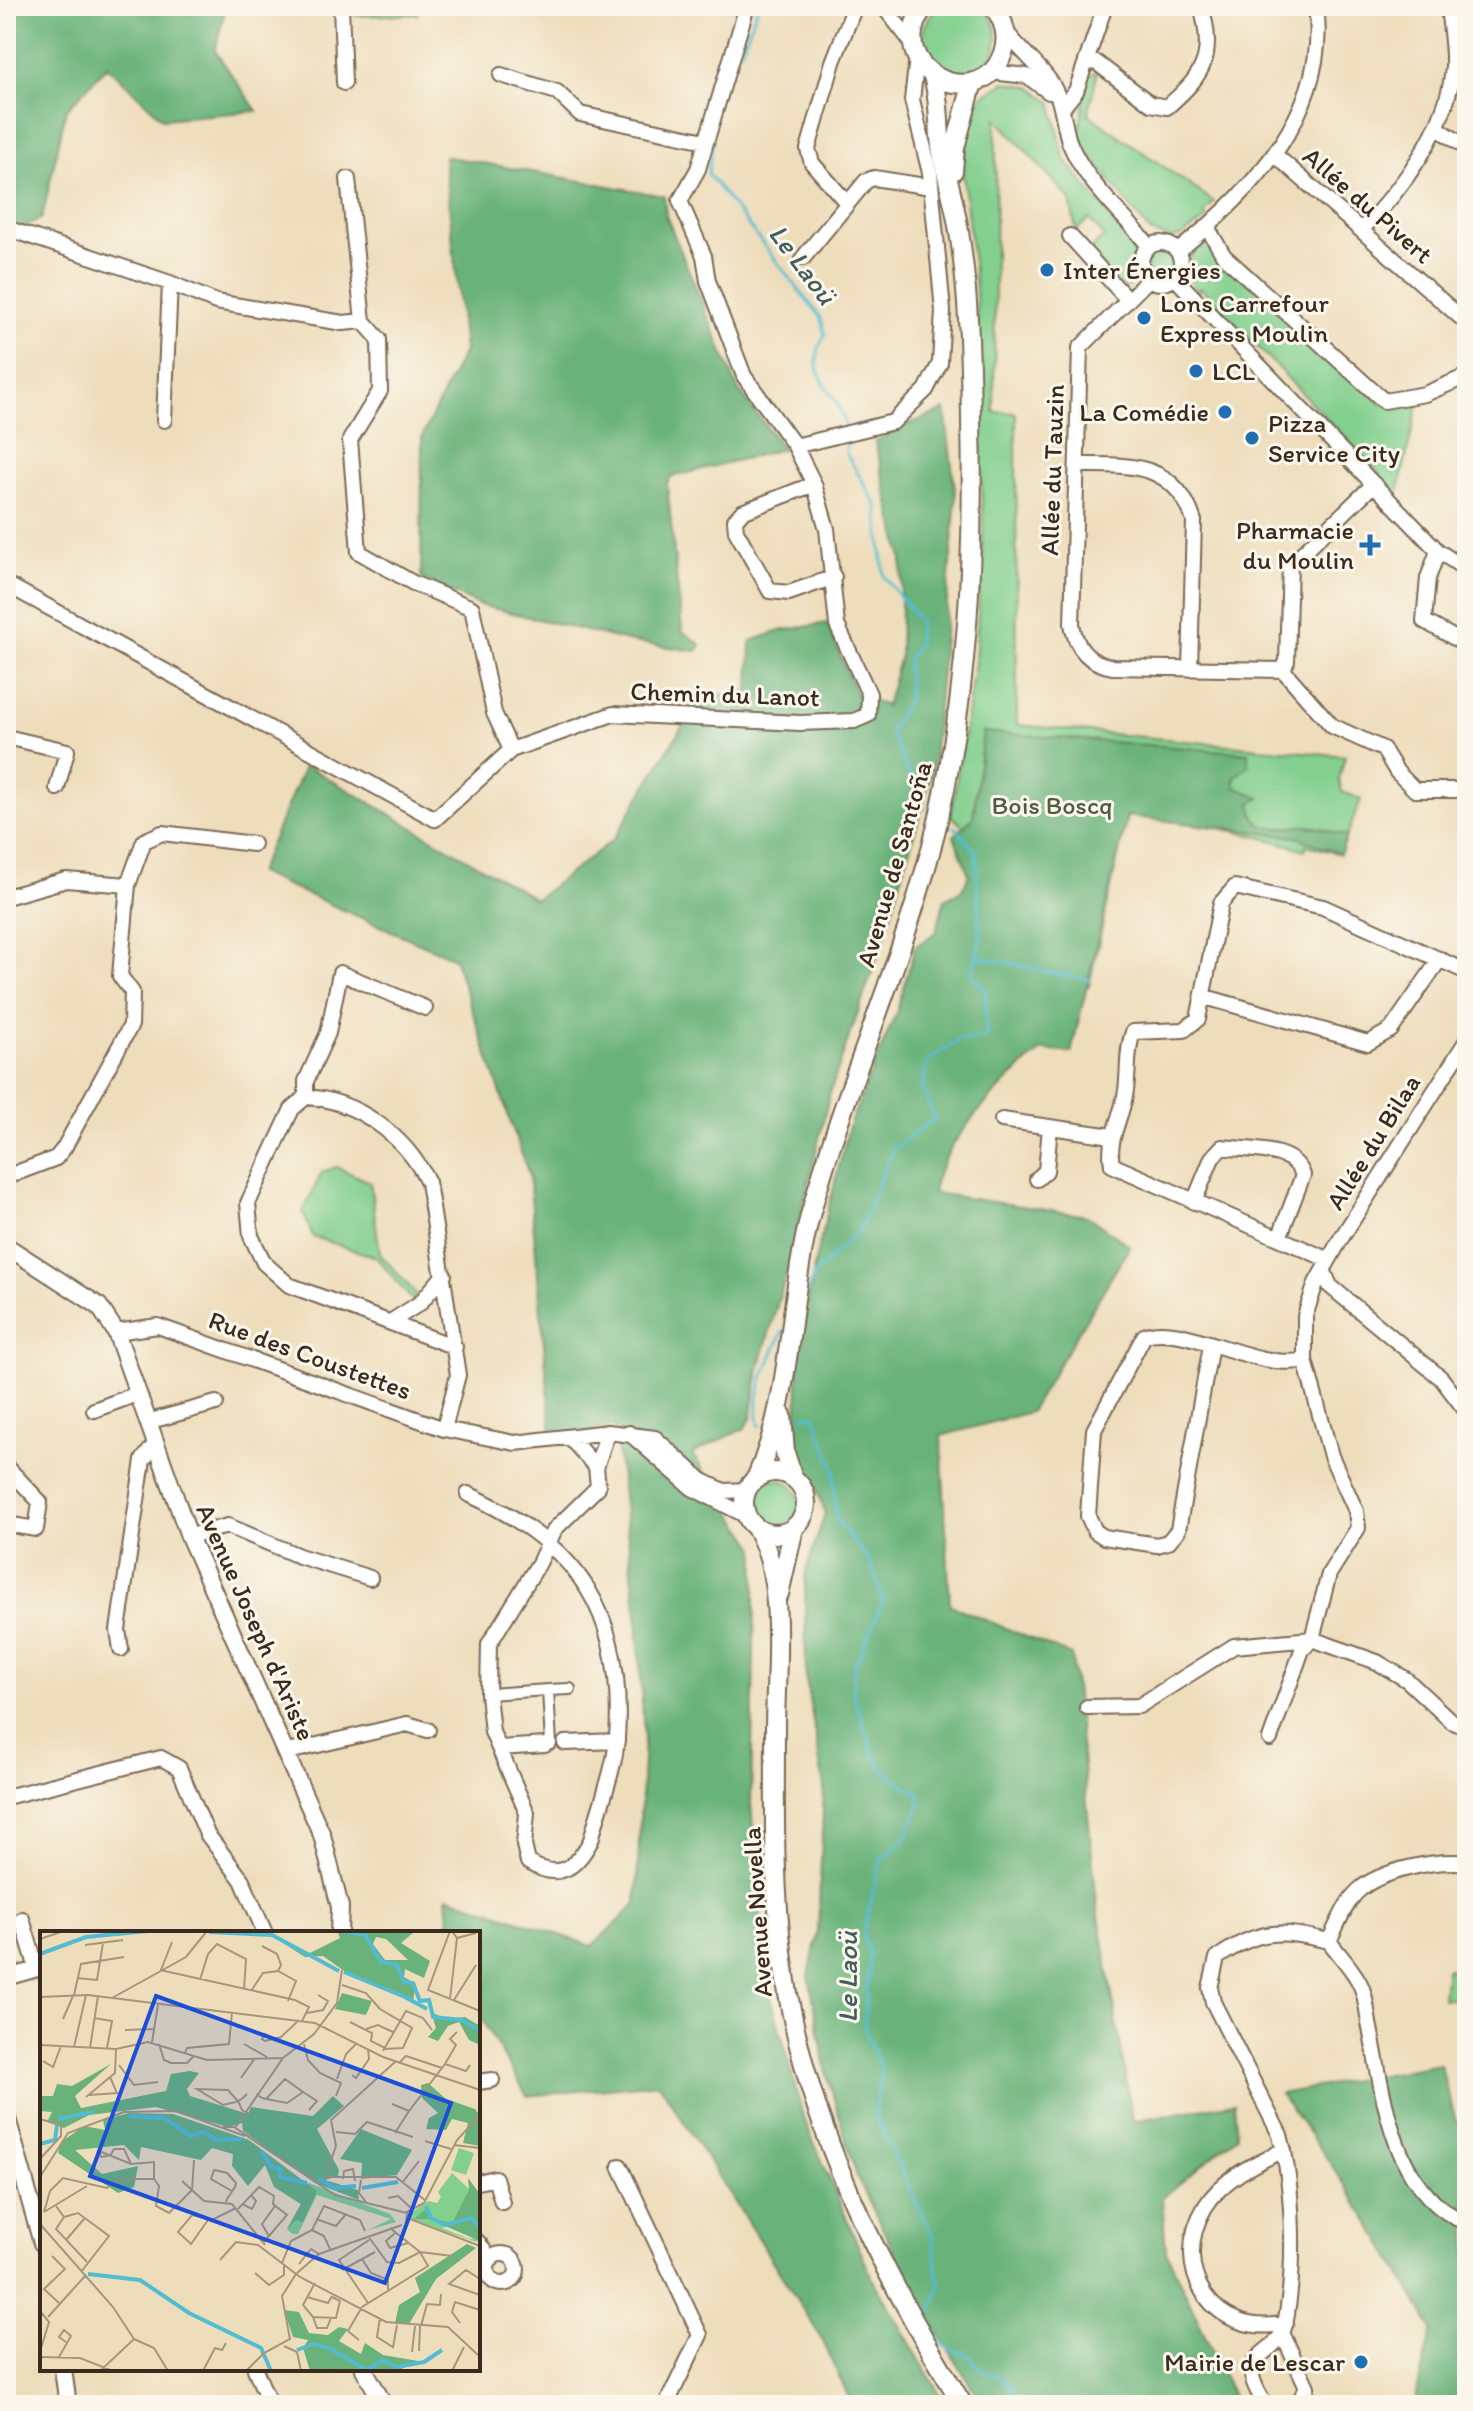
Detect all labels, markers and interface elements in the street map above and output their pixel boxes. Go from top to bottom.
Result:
street label: Allée du Pivert [1296,140,1440,270]
water label: Le Laoü [762,217,844,311]
place label: Inter Énergies [1063,254,1221,286]
marker: Inter Énergies [1038,261,1056,279]
place label: Lons Carrefour Express Moulin [1160,287,1330,349]
marker: Lons Carrefour Express Moulin [1135,309,1153,327]
place label: LCL [1212,355,1255,387]
marker: LCL [1187,362,1205,380]
street label: Allée du Tauzin [1033,384,1071,556]
place label: La Comédie [1079,396,1209,428]
marker: La Comédie [1216,403,1234,421]
place label: Pizza Service City [1268,407,1400,469]
marker: Pizza Service City [1243,429,1261,447]
place label: Pharmacie du Moulin [1236,514,1354,576]
marker: Pharmacie du Moulin [1361,536,1379,554]
street label: Chemin du Lanot [630,675,820,713]
street label: Avenue de Santoña [849,757,939,971]
park label: Bois Boscq [992,789,1112,821]
street label: Allée du Bilaa [1319,1068,1427,1215]
street label: Rue des Coustettes [204,1303,416,1407]
street label: Avenue Joseph d'Ariste [189,1499,323,1745]
street label: Avenue Novella [735,1825,779,1998]
inset map [40,1931,480,2371]
water label: Le Laoü [830,1931,864,2023]
place label: Mairie de Lescar [1164,2346,1345,2378]
marker: Mairie de Lescar [1352,2353,1370,2371]

